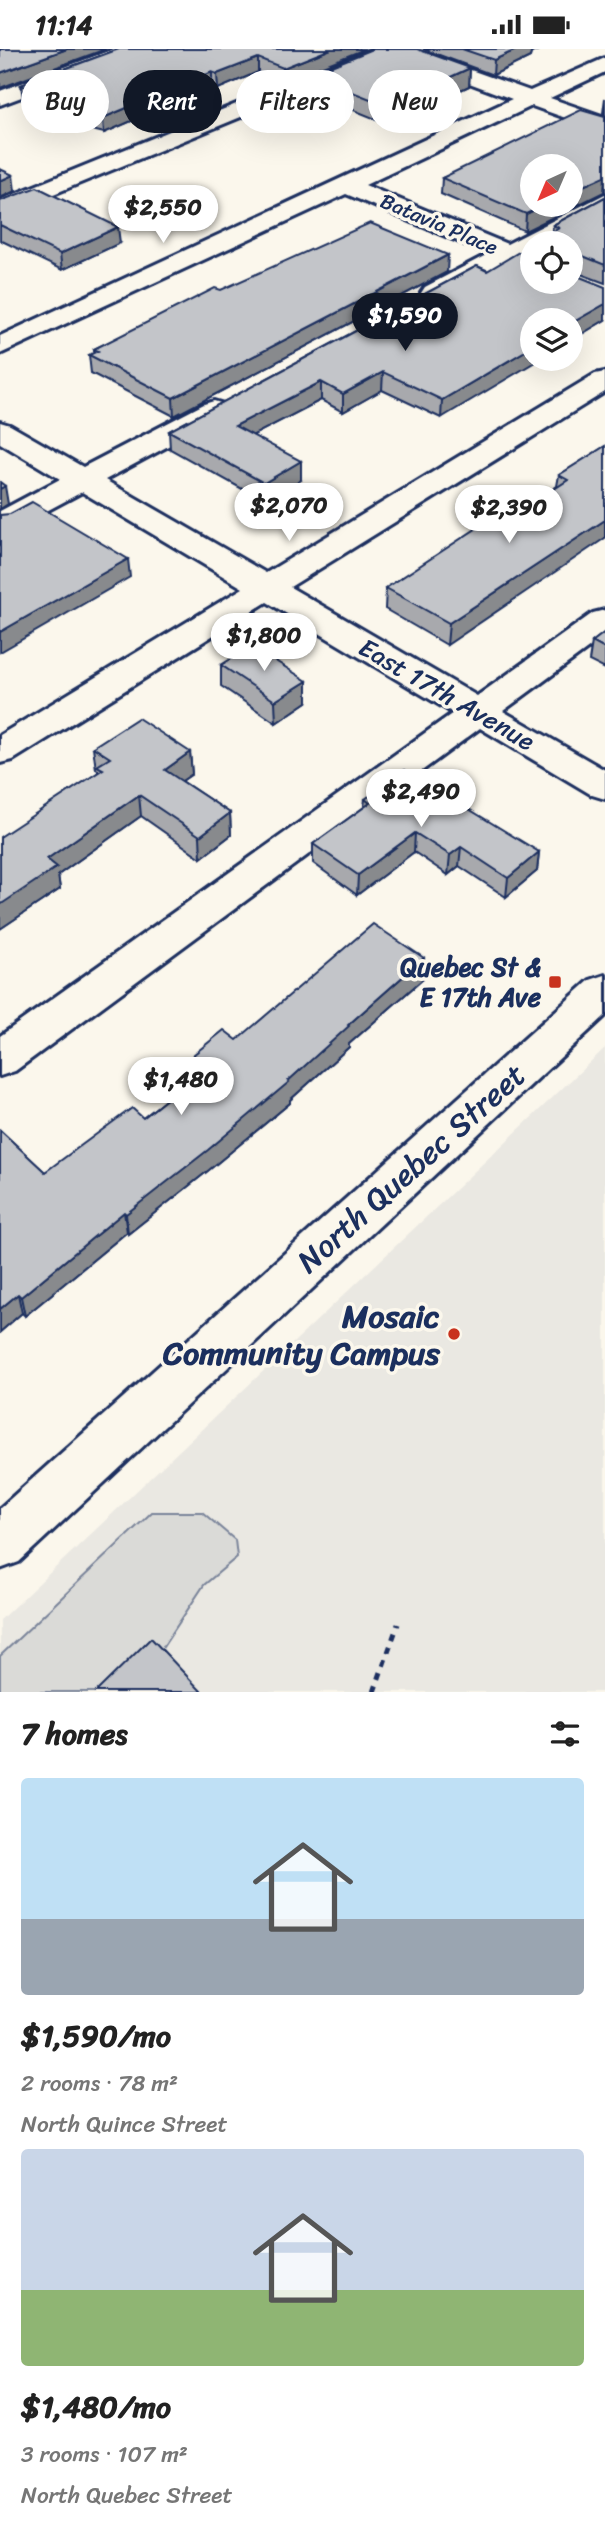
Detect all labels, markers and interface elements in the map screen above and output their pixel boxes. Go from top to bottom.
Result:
text: 11:14 [35,2,93,48]
chip: Buy [21,70,109,133]
chip: Rent [123,70,222,133]
chip: Filters [236,70,354,133]
chip: New [368,70,462,133]
north arrow [520,154,583,217]
map controls [520,154,583,371]
street label: Batavia Place [374,182,504,266]
pin: $2,550 [106,185,220,245]
text: $2,550 [124,187,202,228]
button: locate [520,231,583,294]
pin: $1,590 [348,293,462,353]
text: $1,590 [368,295,442,336]
button: layers [520,308,583,371]
pin: $2,070 [232,483,346,543]
text: $2,070 [250,485,328,526]
pin: $2,390 [452,485,566,545]
text: $2,390 [471,487,547,528]
pin: $1,800 [207,613,321,673]
text: $1,800 [227,615,301,656]
street label: East 17th Avenue [350,625,544,764]
pin: $2,490 [364,769,478,829]
text: $2,490 [382,771,460,812]
place label: Quebec St & E 17th Ave [400,944,542,1020]
marker: Quebec St & E 17th Ave [547,974,563,990]
street label: North Quebec Street [283,1049,540,1288]
pin: $1,480 [124,1058,238,1117]
text: $1,480 [144,1059,218,1100]
place label: Mosaic Community Campus [162,1288,441,1382]
marker: Mosaic Community Campus [446,1326,462,1342]
text: 7 homes [21,1707,128,1761]
icon: filters [546,1715,584,1753]
icon: home [240,1824,366,1950]
text: $1,590/mo [21,2009,171,2063]
text: 2 rooms · 78 m² [21,2063,178,2104]
text: North Quince Street [21,2104,228,2145]
icon: home [240,2195,366,2321]
text: $1,480/mo [21,2380,171,2434]
text: 3 rooms · 107 m² [21,2434,188,2475]
text: North Quebec Street [21,2475,232,2516]

